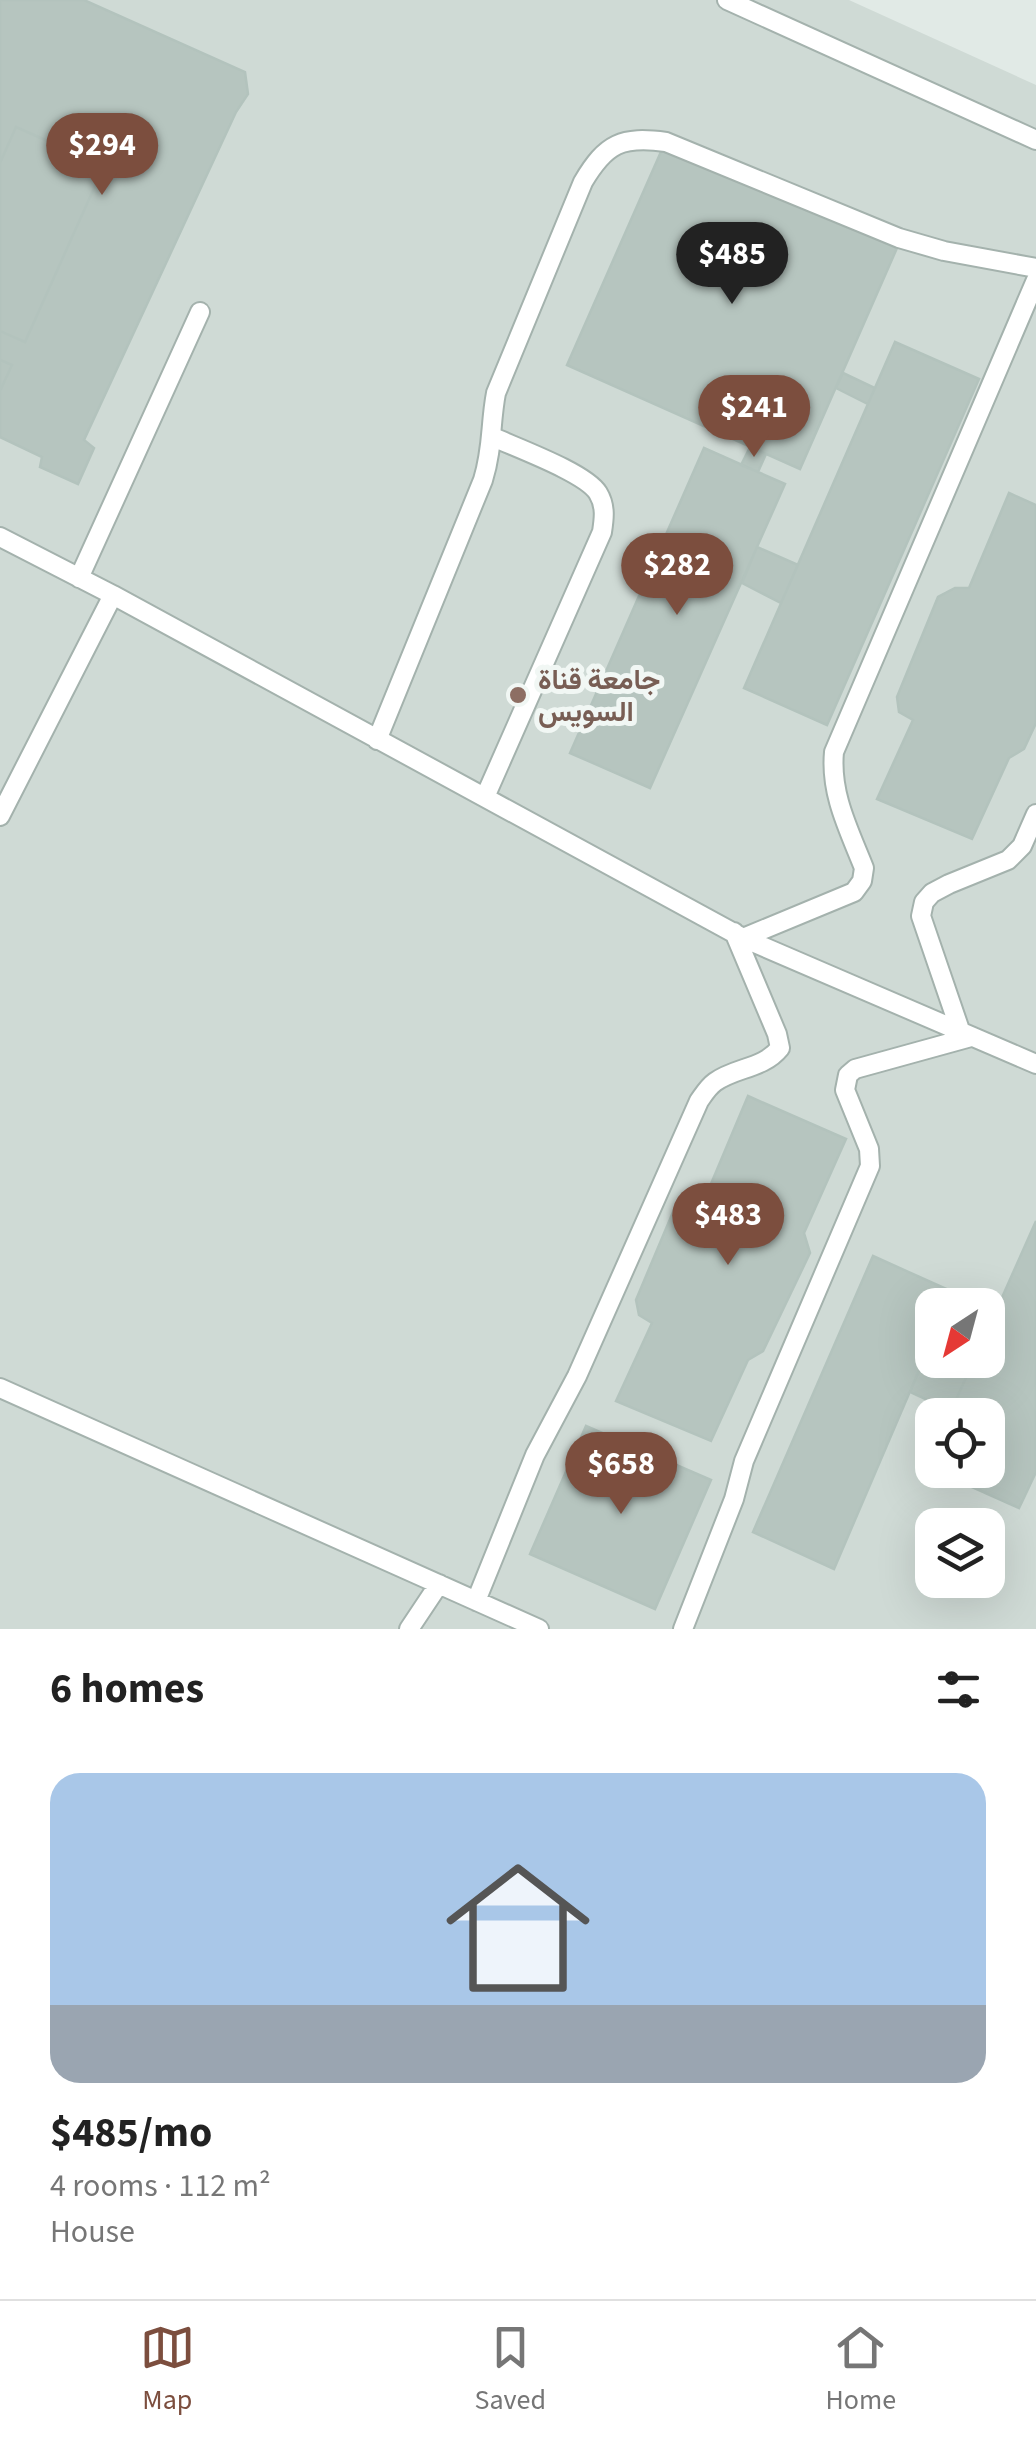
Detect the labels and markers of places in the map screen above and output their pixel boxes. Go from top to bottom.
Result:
pin: $294 [43,113,161,198]
pin: $485 [673,222,791,307]
pin: $241 [695,375,813,460]
pin: $282 [618,533,736,618]
place label: جامعة قناة السويس [538,660,660,732]
marker: جامعة قناة السويس [507,684,529,706]
pin: $483 [669,1183,787,1268]
pin: $658 [562,1432,680,1517]

